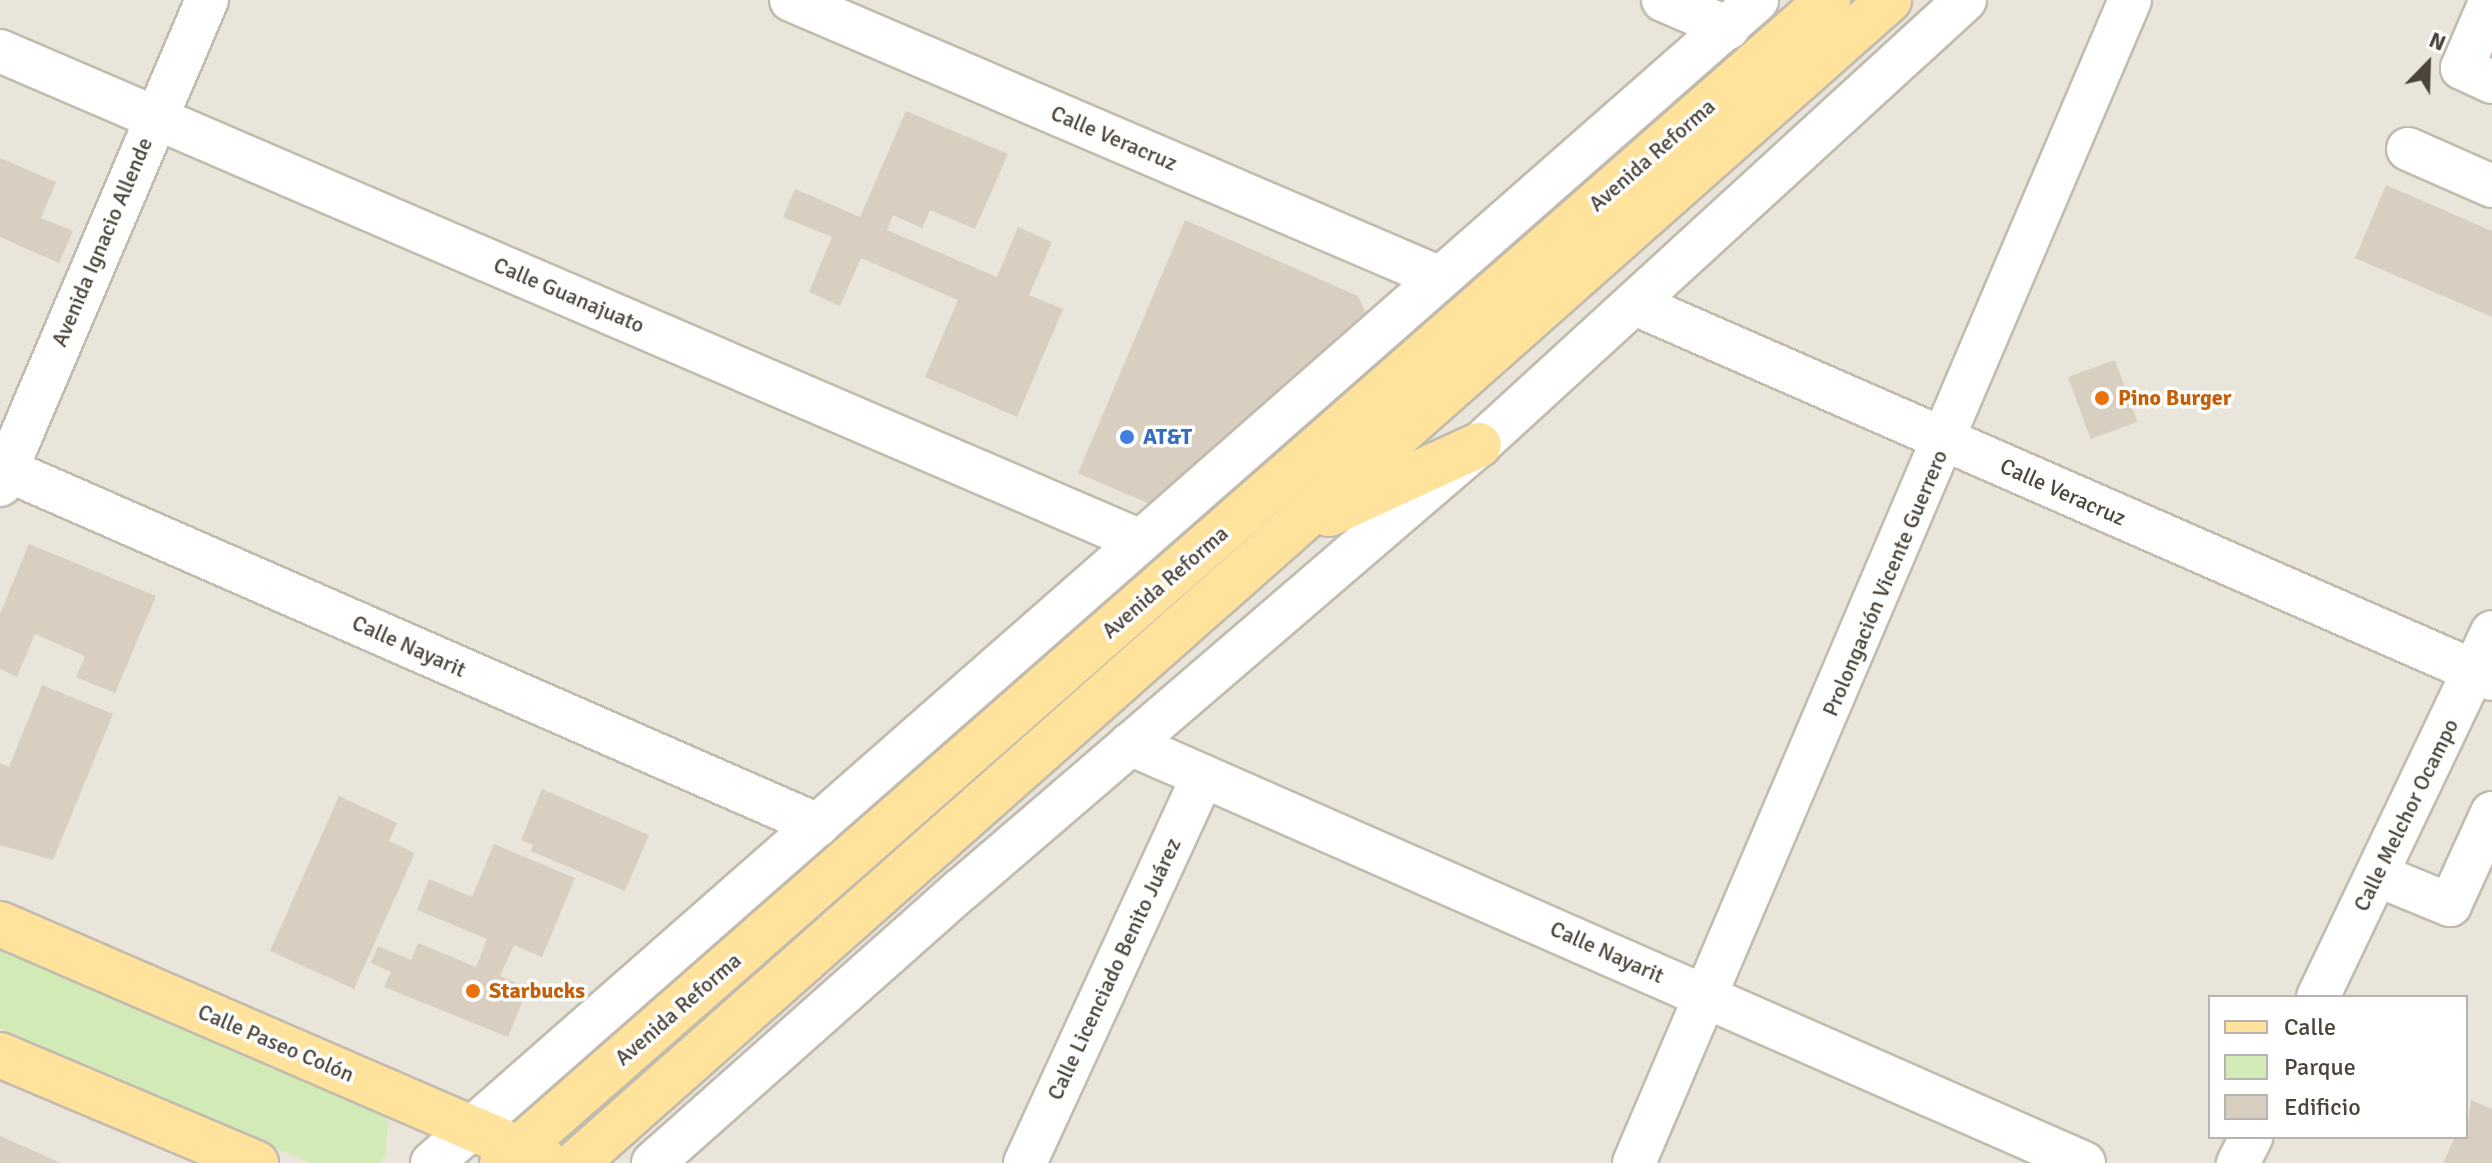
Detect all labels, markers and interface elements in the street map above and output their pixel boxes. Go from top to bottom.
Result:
north arrow [2388,24,2468,104]
text: N [2425,26,2450,57]
street label: Avenida Reforma [1583,93,1721,217]
street label: Calle Veracruz [1047,100,1181,176]
street label: Avenida Ignacio Allende [46,133,158,351]
street label: Calle Guanajuato [490,251,648,339]
place label: Pino Burger [2118,385,2231,411]
marker: Pino Burger [2093,389,2111,407]
place label: AT&T [1143,424,1192,450]
marker: AT&T [1118,428,1136,446]
street label: Prolongación Vicente Guerrero [1817,446,1953,720]
street label: Calle Veracruz [1996,453,2130,531]
street label: Avenida Reforma [1096,520,1234,644]
street label: Calle Nayarit [348,609,470,683]
street label: Calle Melchor Ocampo [2348,714,2464,916]
street label: Calle Licenciado Benito Juárez [1042,834,1186,1104]
street label: Calle Nayarit [1546,915,1668,989]
street label: Avenida Reforma [609,947,747,1071]
place label: Starbucks [489,978,585,1004]
marker: Starbucks [464,982,482,1000]
legend [2208,995,2468,1139]
street label: Calle Paseo Colón [194,998,358,1088]
text: Calle [2284,1012,2336,1042]
text: Parque [2284,1052,2356,1082]
text: Edificio [2284,1092,2361,1122]

